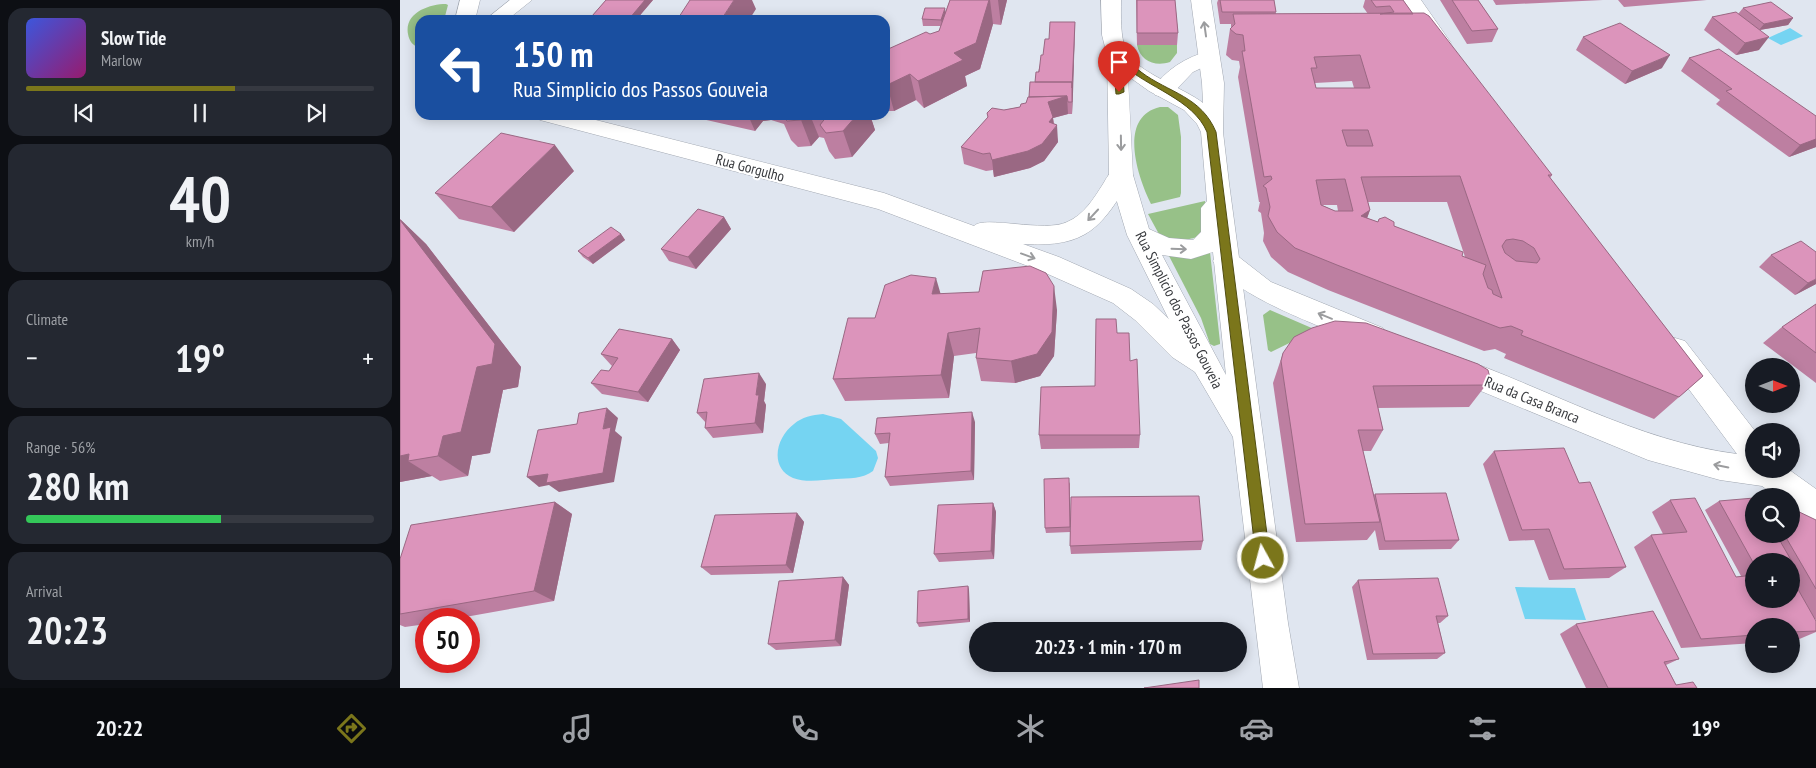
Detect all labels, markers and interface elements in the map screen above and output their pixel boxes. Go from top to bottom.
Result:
one-way arrow [1200,21,1210,37]
text: Slow Tide [101,26,166,50]
text: 150 m [513,31,594,77]
icon: left [430,35,495,100]
pin [1098,41,1140,92]
icon: arrive [1105,48,1133,76]
text: Marlow [101,50,142,70]
text: Rua Simplicio dos Passos Gouveia [513,75,768,103]
icon: previous [70,99,98,127]
icon: pause [186,99,214,127]
icon: next [302,99,330,127]
one-way arrow [1116,134,1126,150]
street label: Rua Gorgulho [714,149,787,186]
text: 40 [169,156,231,240]
one-way arrow [1087,208,1099,221]
street label: Rua Simplicio dos Passos Gouveia [1131,228,1227,392]
text: km/h [186,231,214,251]
one-way arrow [1170,244,1186,254]
one-way arrow [1020,252,1036,261]
text: Climate [26,309,68,329]
one-way arrow [1318,311,1333,320]
text: 19° [175,333,225,382]
text: − [26,339,38,376]
text: + [362,339,374,376]
north arrow [1745,358,1800,412]
map controls [1745,358,1800,673]
street label: Rua da Casa Branca [1482,372,1582,427]
button: sound [1745,423,1800,478]
text: Range · 56% [26,437,95,457]
one-way arrow [1713,460,1729,470]
text: 280 km [26,461,129,510]
button: search [1745,488,1800,543]
position arrow [1236,531,1288,583]
button: + [1745,553,1800,608]
text: Arrival [26,581,62,601]
text: 20:23 [26,605,108,654]
speed limit sign: 50 [415,608,480,673]
button: − [1745,618,1800,673]
text: 20:23 · 1 min · 170 m [1035,635,1181,659]
icon: directions [334,711,369,746]
icon: music [560,711,595,746]
icon: phone [787,711,822,746]
icon: climate [1013,711,1048,746]
icon: car [1239,711,1274,746]
icon: filters [1465,711,1500,746]
text: 20:22 [96,714,143,742]
text: 19° [1691,714,1720,742]

